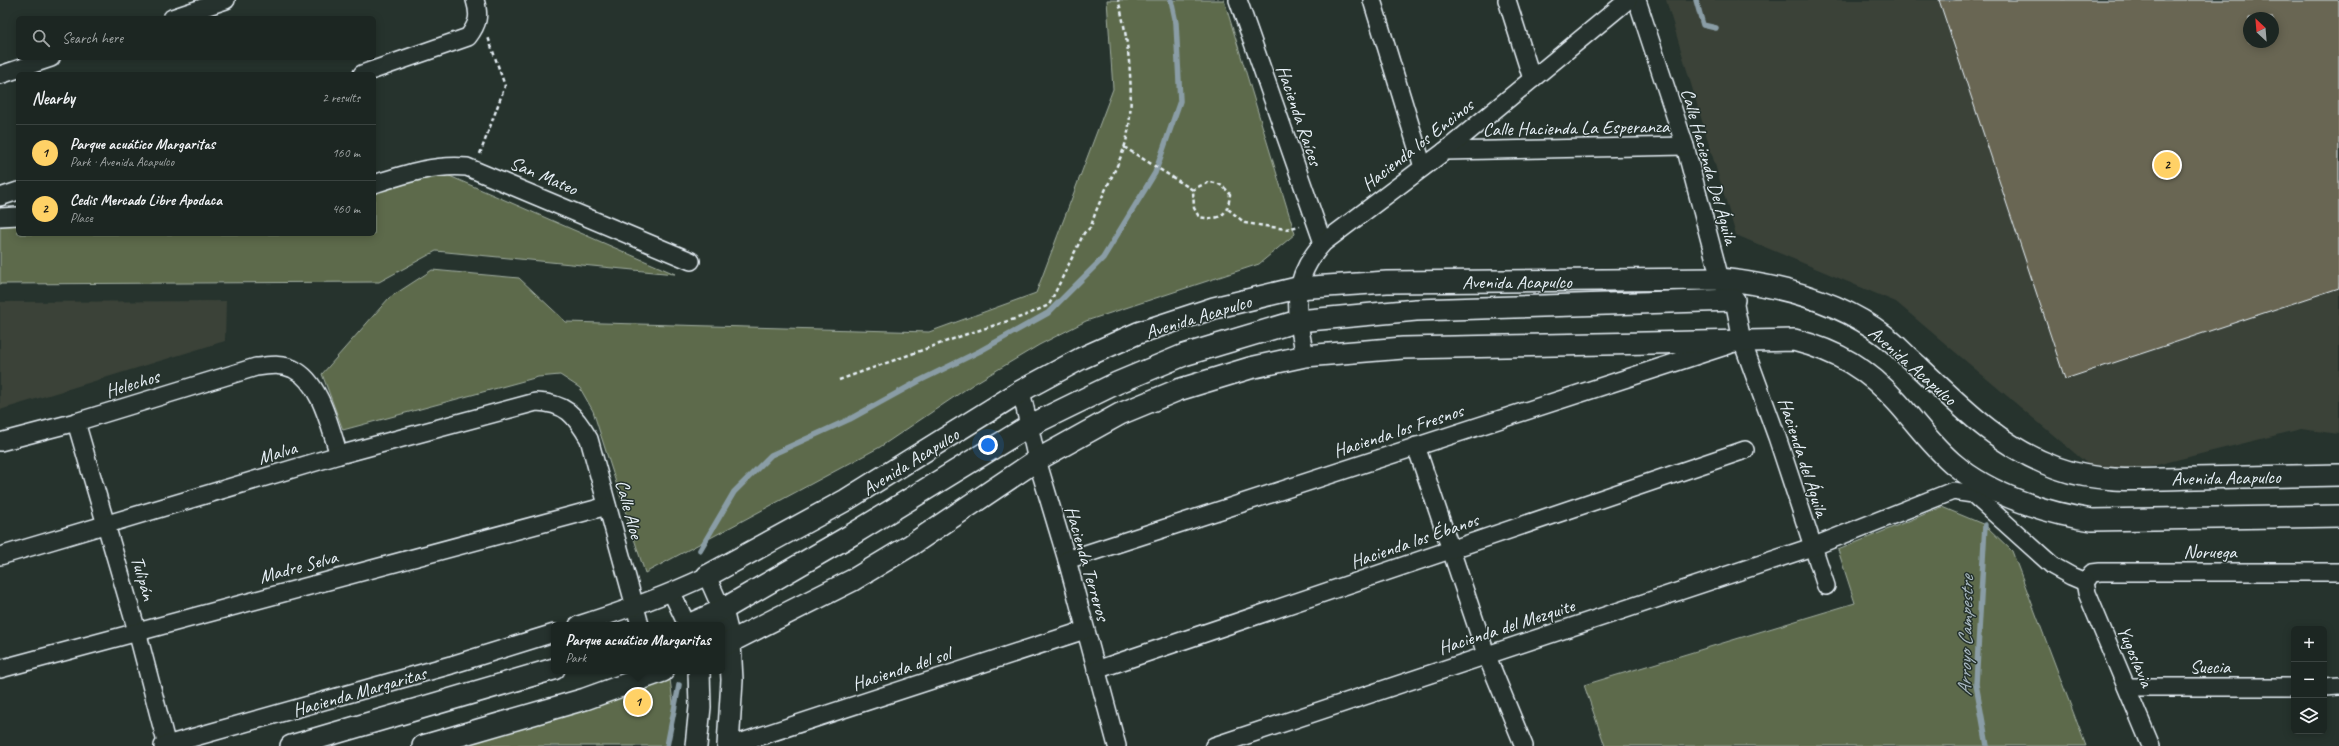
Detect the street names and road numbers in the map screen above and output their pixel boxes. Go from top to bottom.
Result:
street label: Hacienda Raíces [1271,62,1328,170]
street label: Calle Hacienda Del Águila [1675,85,1743,249]
street label: Hacienda los Encinos [1357,93,1480,196]
street label: Calle Hacienda La Esperanza [1483,114,1671,142]
street label: San Mateo [506,151,582,201]
street label: Avenida Acapulco [1462,270,1573,294]
street label: Avenida Acapulco [1143,289,1255,344]
street label: Avenida Acapulco [1863,321,1962,412]
street label: Helechos [103,364,164,403]
street label: Hacienda del Águila [1773,395,1834,522]
street label: Hacienda los Fresnos [1330,398,1468,463]
street label: Avenida Acapulco [858,422,964,501]
street label: Malva [255,435,301,470]
street label: Avenida Acapulco [2171,465,2282,491]
street label: Calle Aloe [610,477,649,543]
street label: Hacienda Terreros [1059,503,1116,626]
street label: Hacienda los Ébanos [1347,507,1483,574]
street label: Noruega [2183,540,2238,564]
street label: Madre Selva [256,545,342,589]
street label: Tulipán [125,553,161,604]
street label: Hacienda del Mezquite [1435,593,1579,660]
street label: Yugoslavia [2112,622,2159,692]
street label: Hacienda del sol [849,641,957,696]
street label: Suecia [2190,655,2232,679]
street label: Hacienda Margaritas [290,661,430,722]

